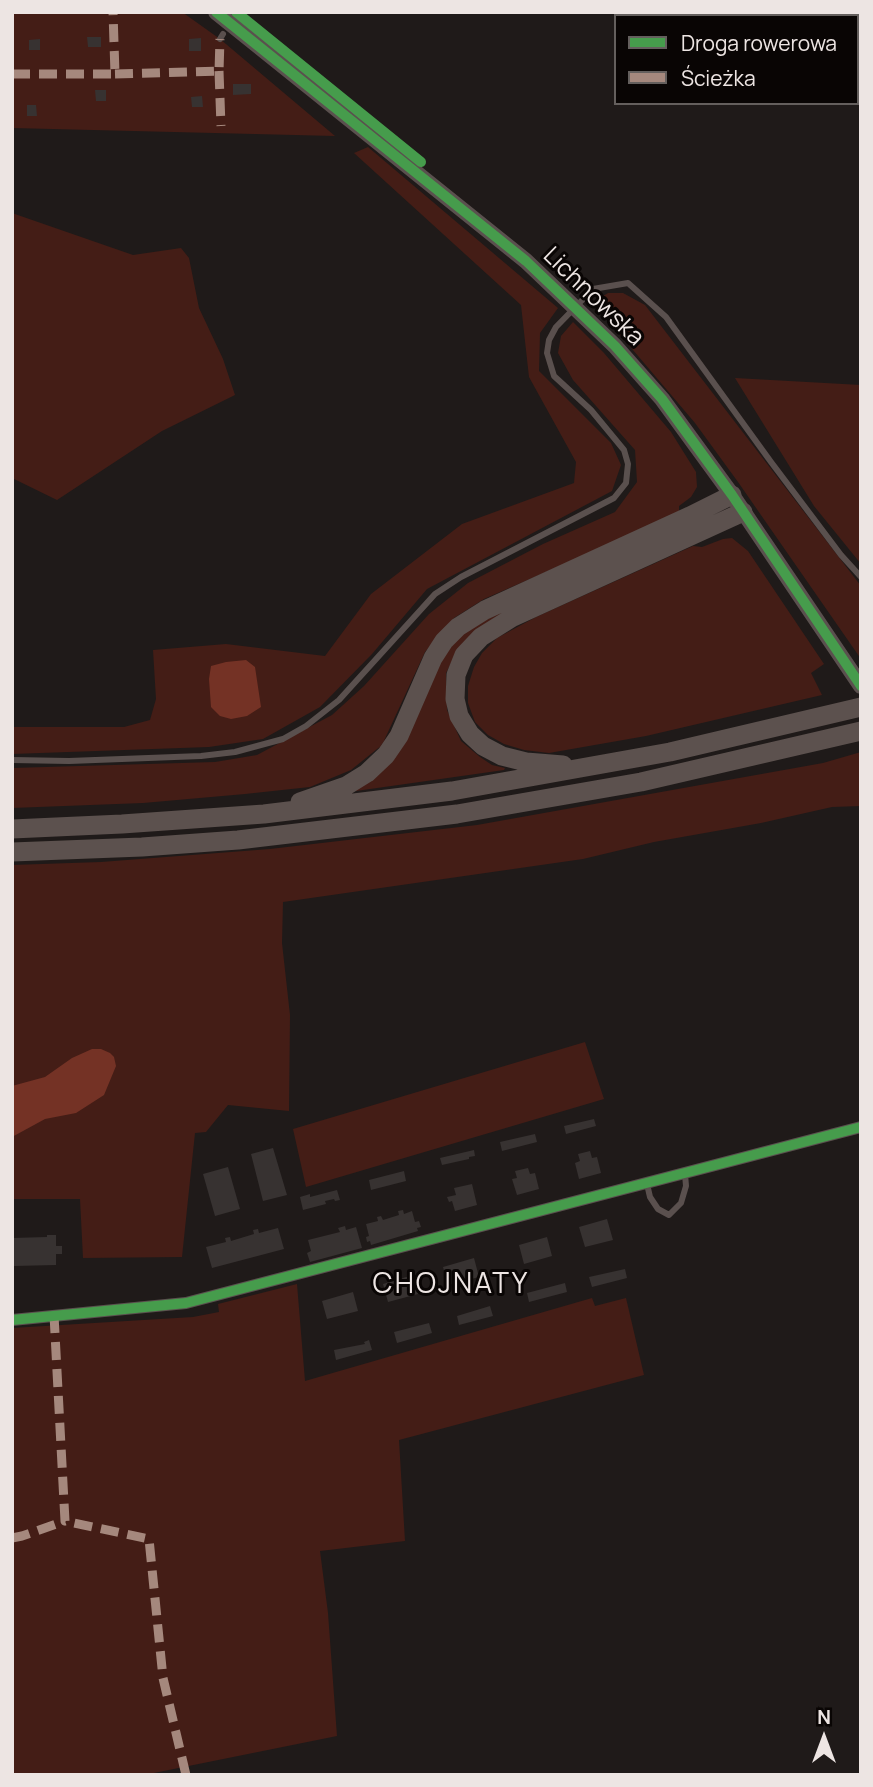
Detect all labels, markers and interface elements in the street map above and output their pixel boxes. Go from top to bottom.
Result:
legend [614,14,859,105]
text: Droga rowerowa [681,29,837,57]
text: Ścieżka [681,64,756,92]
street label: Lichnowska [537,242,649,352]
district label: CHOJNATY [374,1268,528,1302]
north arrow [789,1703,859,1773]
text: N [817,1704,831,1730]

